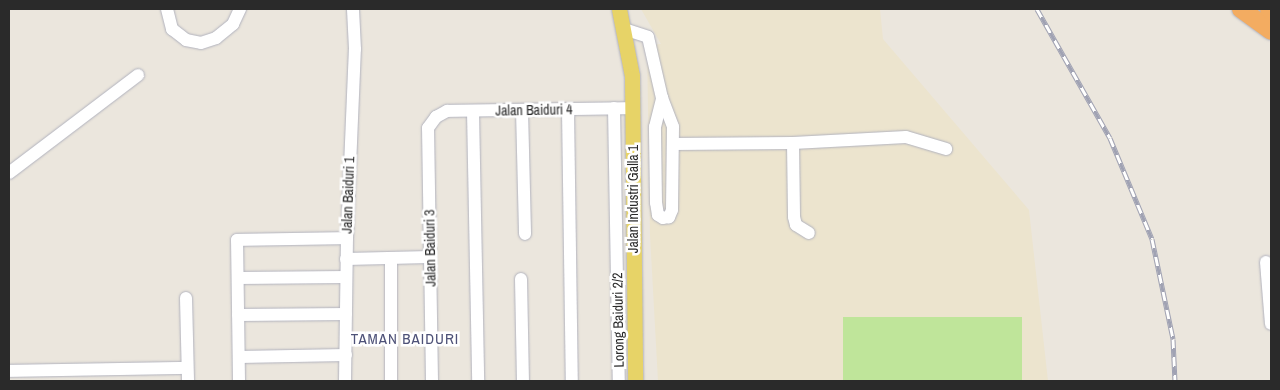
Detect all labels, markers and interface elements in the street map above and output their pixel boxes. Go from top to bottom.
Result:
street label: Jalan Baiduri 4 [495,101,573,119]
street label: Jalan Industri Galla 1 [625,145,641,253]
street label: Jalan Baiduri 1 [338,156,358,234]
street label: Jalan Baiduri 3 [421,209,439,287]
street label: Lorong Baiduri 2/2 [609,272,627,368]
district label: TAMAN BAIDURI [349,330,461,348]

